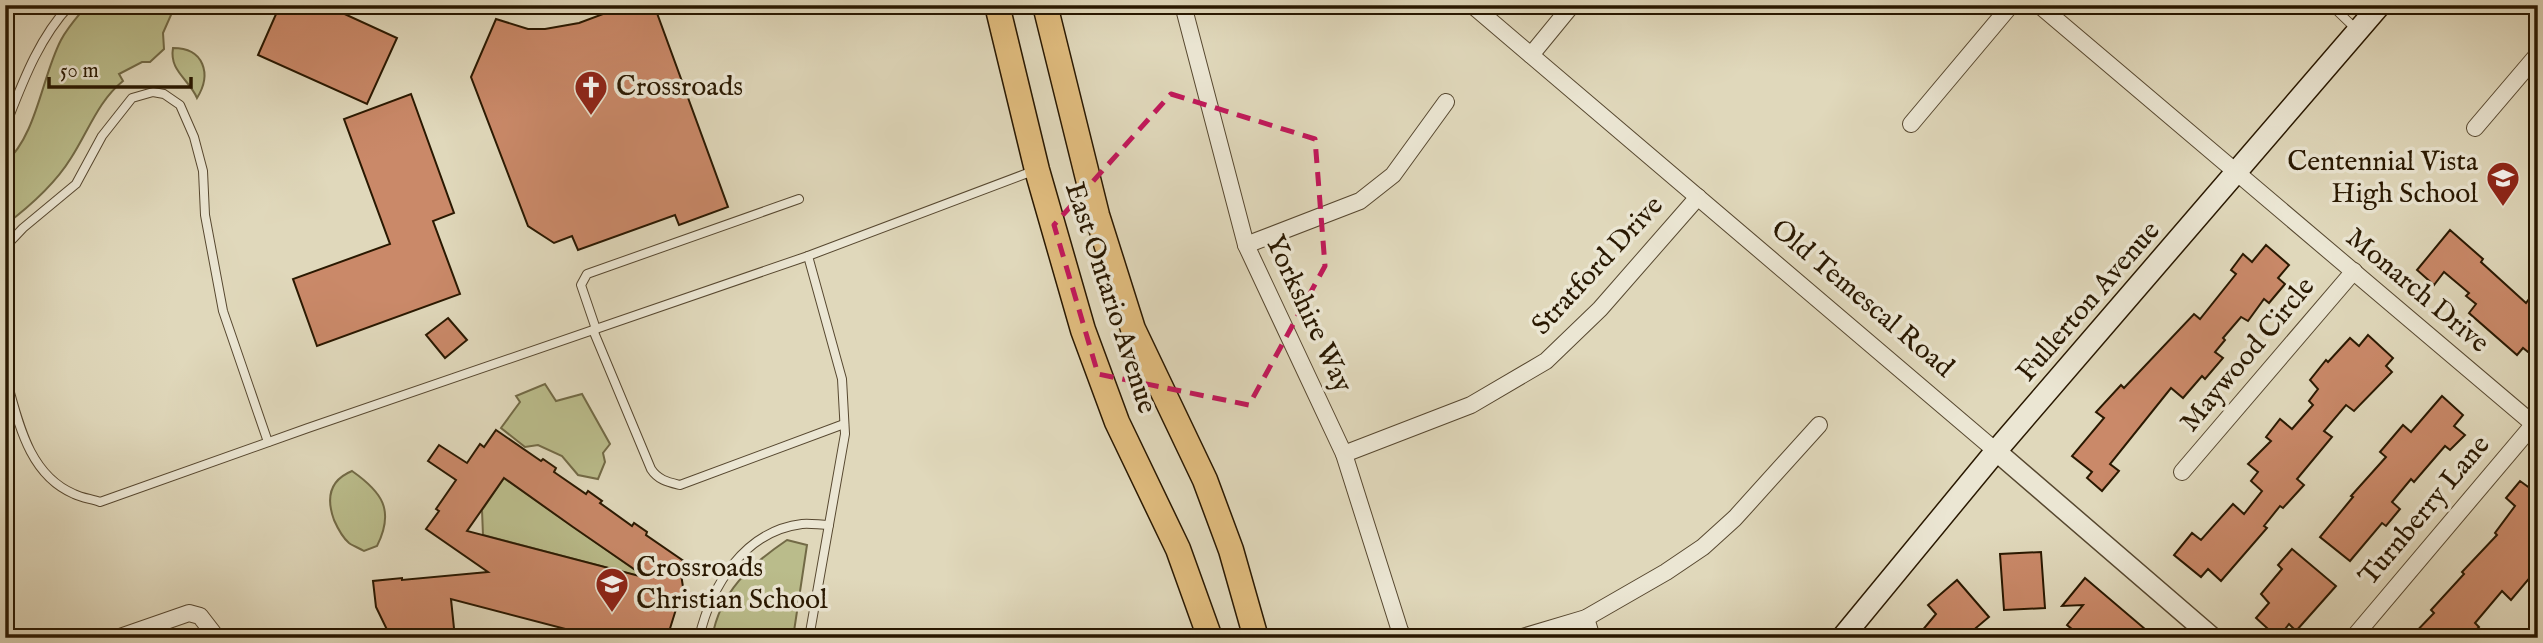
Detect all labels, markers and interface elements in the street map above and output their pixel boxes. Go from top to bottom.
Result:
scale bar [49,46,191,90]
text: 50 m [60,58,99,85]
church icon: Crossroads [572,68,610,117]
place label: Crossroads [616,70,743,105]
place label: Centennial Vista High School [2287,145,2479,212]
school or university icon: Centennial Vista High School [2484,159,2522,208]
street label: East Ontario Avenue [1056,178,1164,418]
street label: Stratford Drive [1525,189,1671,343]
street label: Old Temescal Road [1763,212,1961,386]
street label: Fullerton Avenue [2010,214,2168,390]
street label: Monarch Drive [2338,221,2496,361]
street label: Yorkshire Way [1256,230,1360,398]
street label: Maywood Circle [2173,270,2323,440]
street label: Turnberry Lane [2352,429,2498,593]
place label: Crossroads Christian School [636,551,828,618]
school or university icon: Crossroads Christian School [593,565,631,614]

